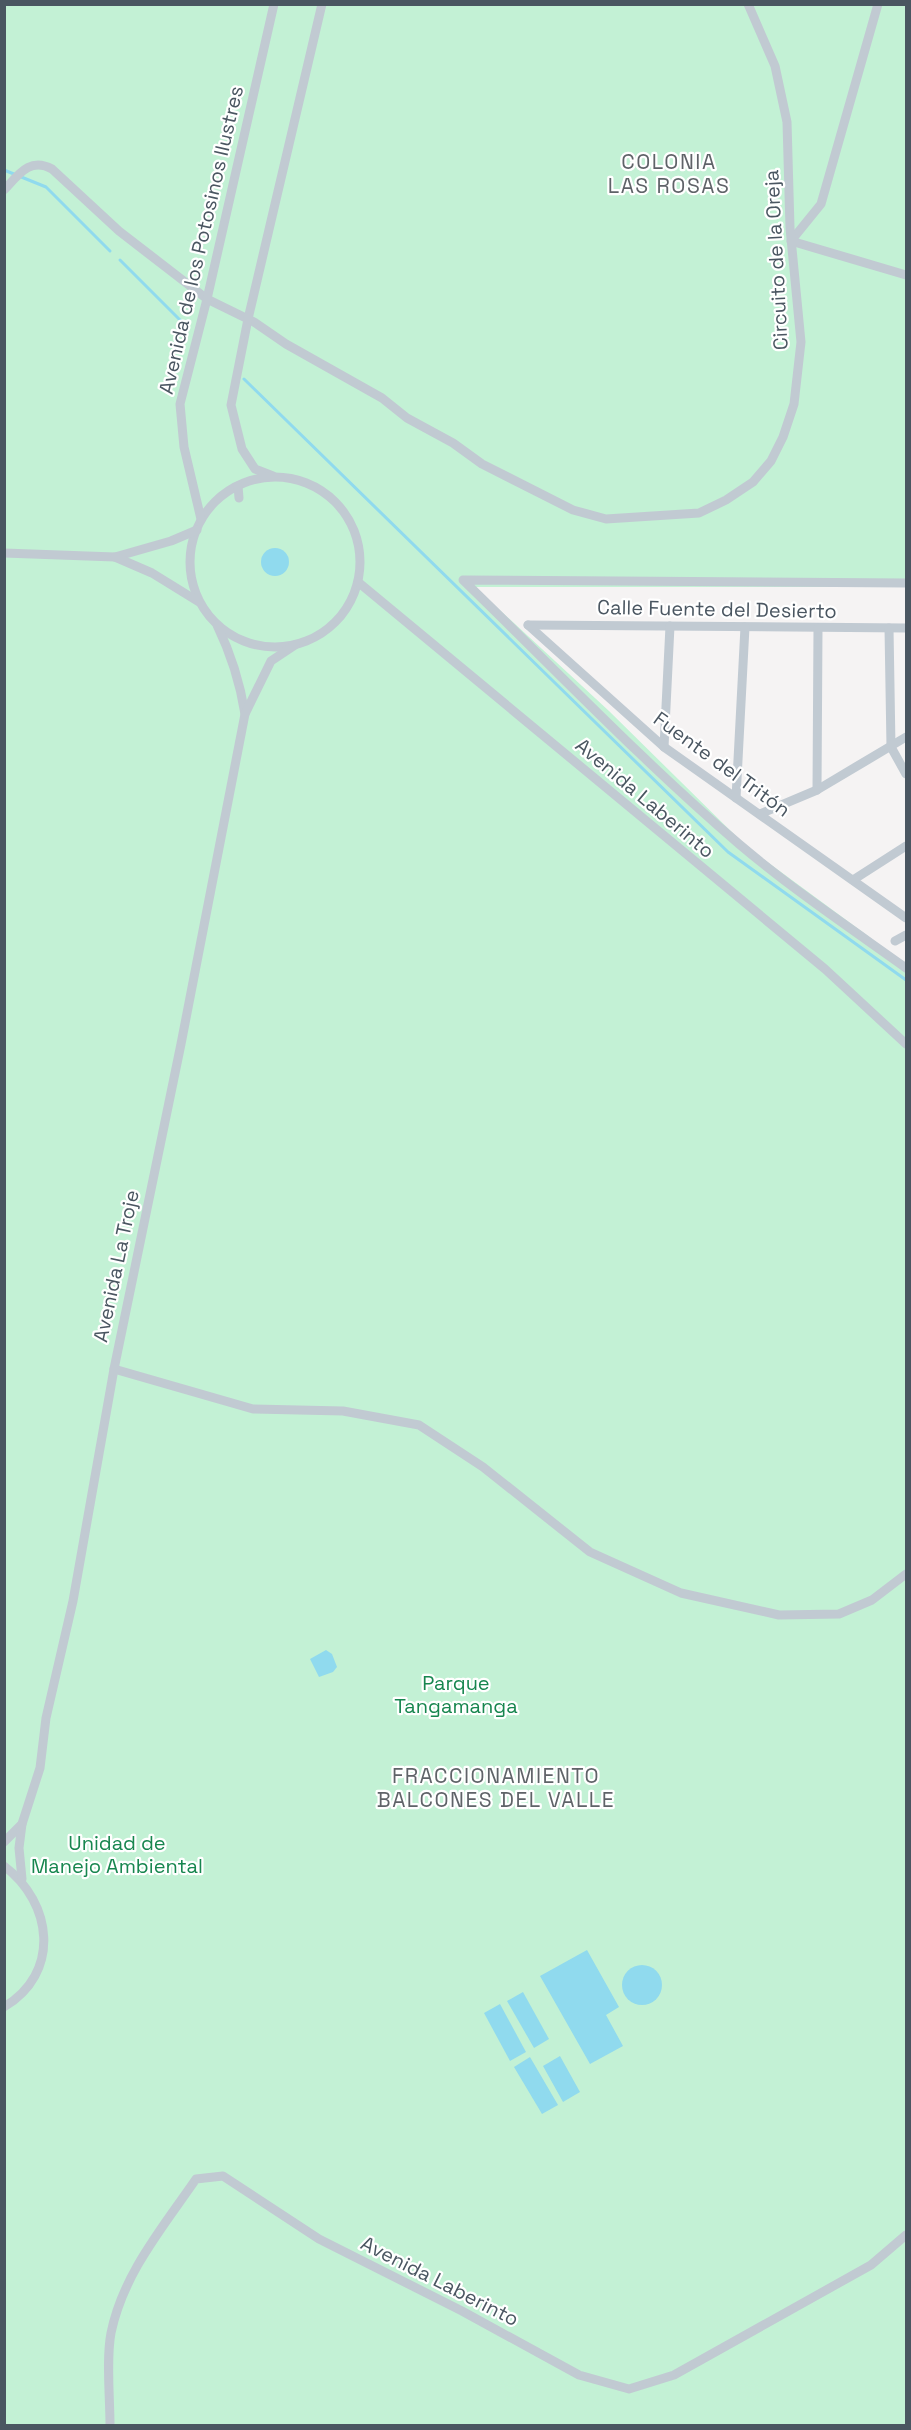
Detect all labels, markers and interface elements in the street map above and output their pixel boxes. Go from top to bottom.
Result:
street label: Avenida de los Potosinos Ilustres [153,83,249,397]
district label: COLONIA LAS ROSAS [608,148,730,199]
street label: Circuito de la Oreja [758,169,794,351]
street label: Calle Fuente del Desierto [597,594,837,624]
street label: Fuente del Tritón [648,706,796,822]
street label: Avenida Laberinto [570,732,720,864]
street label: Avenida La Troje [87,1188,145,1344]
park label: Parque Tangamanga [394,1670,518,1719]
district label: FRACCIONAMIENTO BALCONES DEL VALLE [377,1762,615,1813]
park label: Unidad de Manejo Ambiental [31,1830,203,1879]
street label: Avenida Laberinto [357,2230,523,2332]

